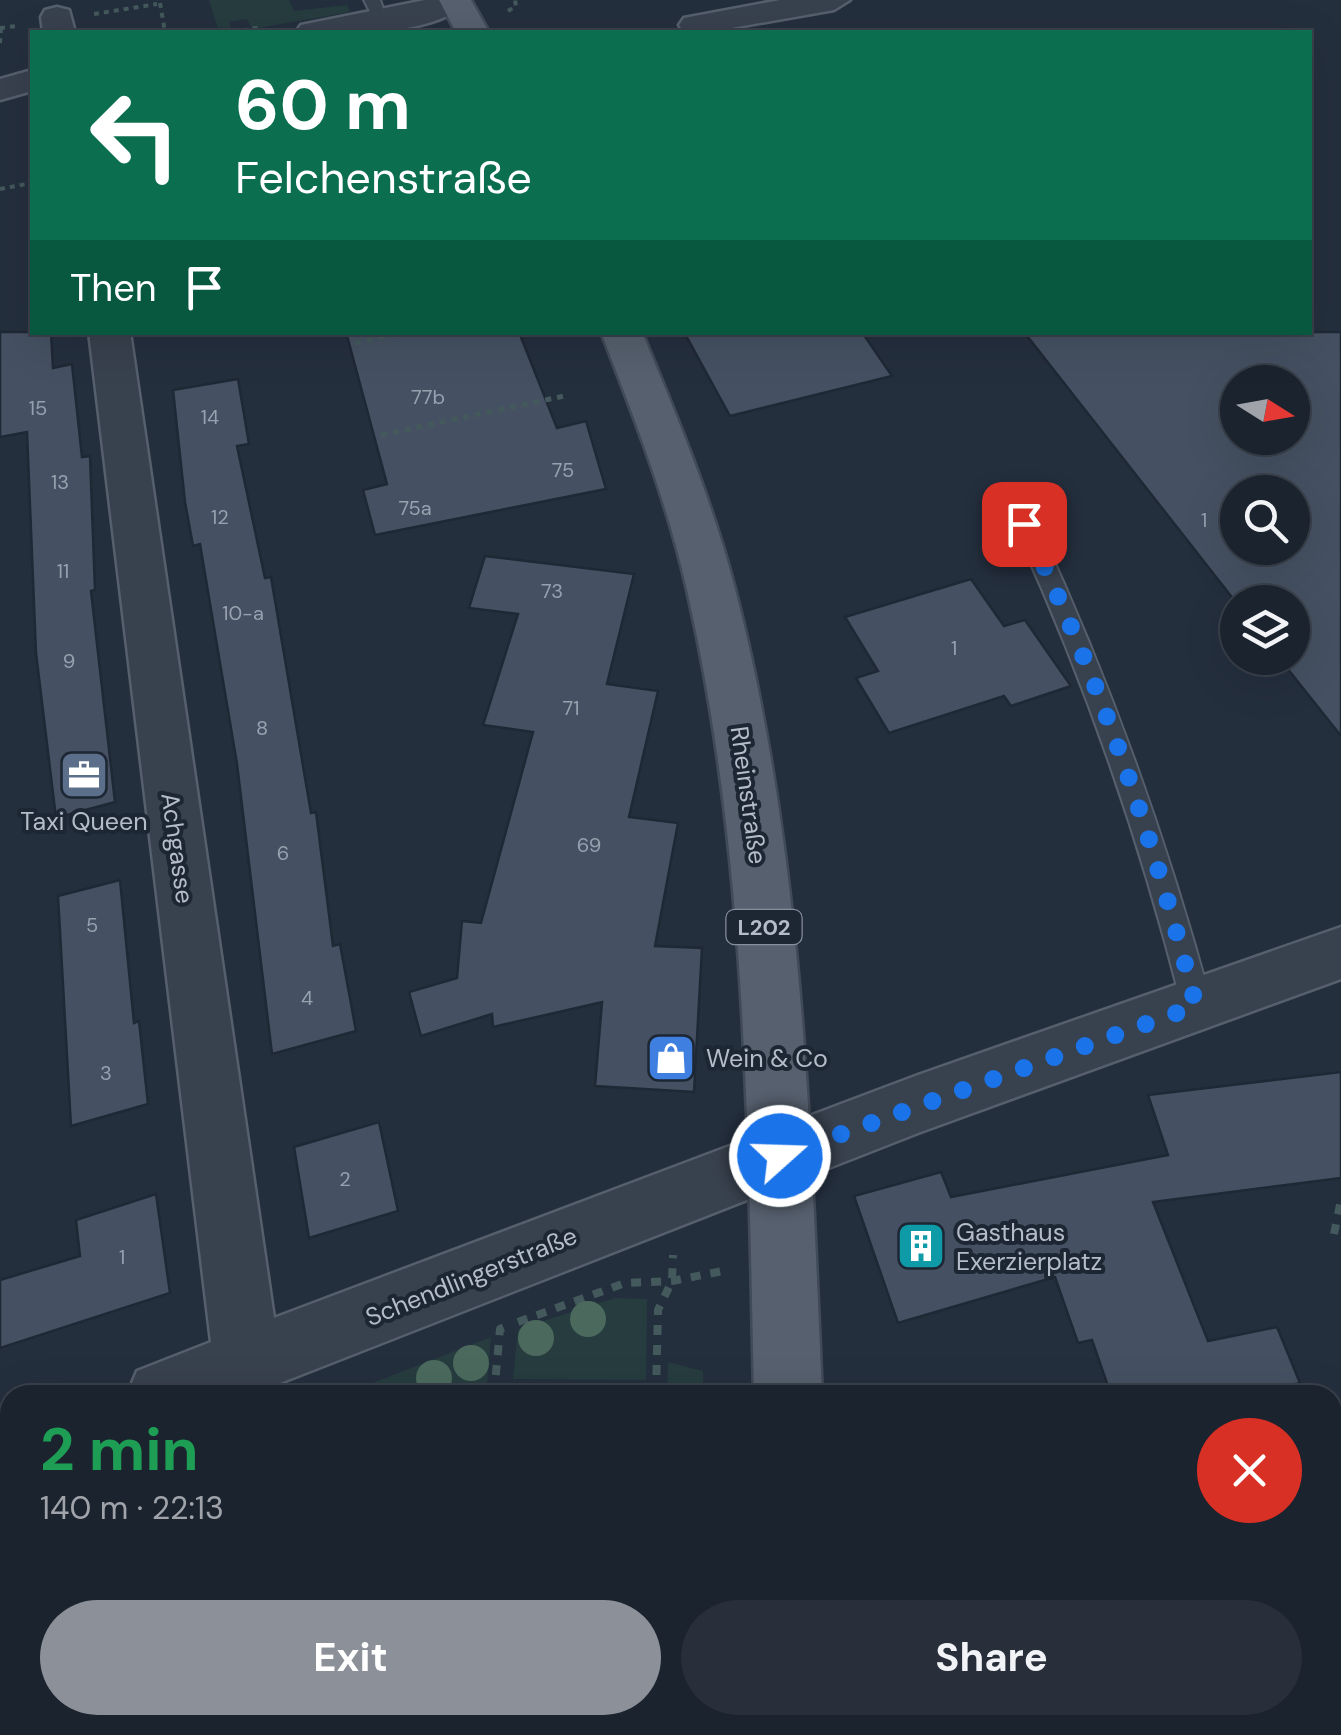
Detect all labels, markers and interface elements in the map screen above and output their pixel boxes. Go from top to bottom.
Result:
text: 60 m [235,60,411,151]
icon: left [70,70,200,200]
text: Felchenstraße [235,148,532,207]
icon: arrive [177,260,232,315]
text: Then [70,263,157,313]
north arrow [1220,365,1310,455]
map controls [1220,365,1310,675]
house number: 77b [411,384,445,410]
house number: 15 [29,395,47,421]
house number: 14 [201,404,219,430]
house number: 75 [552,457,574,483]
house number: 13 [51,469,69,495]
button: search [1220,475,1310,565]
pin [982,482,1067,567]
house number: 75a [398,495,432,521]
icon: arrive [997,497,1052,552]
house number: 12 [211,504,229,530]
house number: 1 [1201,507,1207,533]
house number: 11 [57,558,69,584]
house number: 73 [541,578,563,604]
button: layers [1220,585,1310,675]
house number: 10-a [222,600,264,626]
house number: 1 [951,635,957,661]
house number: 9 [63,648,75,674]
house number: 71 [563,695,580,721]
house number: 8 [256,715,268,741]
street label: Rheinstraße [723,724,775,866]
office icon: Taxi Queen [58,749,110,801]
street label: Achgasse [153,791,202,906]
place label: Taxi Queen [20,805,148,838]
house number: 69 [577,832,601,858]
house number: 6 [277,840,289,866]
road number: L202 [726,910,802,944]
house number: 5 [86,912,98,938]
house number: 4 [301,985,313,1011]
shop icon: Wein & Co [645,1032,697,1084]
place label: Wein & Co [706,1042,828,1075]
house number: 3 [100,1060,112,1086]
position arrow [728,1104,832,1208]
house number: 2 [339,1166,351,1192]
place label: Gasthaus Exerzierplatz [956,1216,1102,1278]
street label: Schendlingerstraße [361,1219,582,1334]
building icon: Gasthaus Exerzierplatz [895,1220,947,1272]
house number: 1 [119,1244,125,1270]
text: 2 min [40,1410,199,1489]
button: close [1197,1418,1302,1523]
text: 140 m · 22:13 [40,1487,224,1529]
button: Exit [40,1600,661,1715]
button: Share [681,1600,1302,1715]

